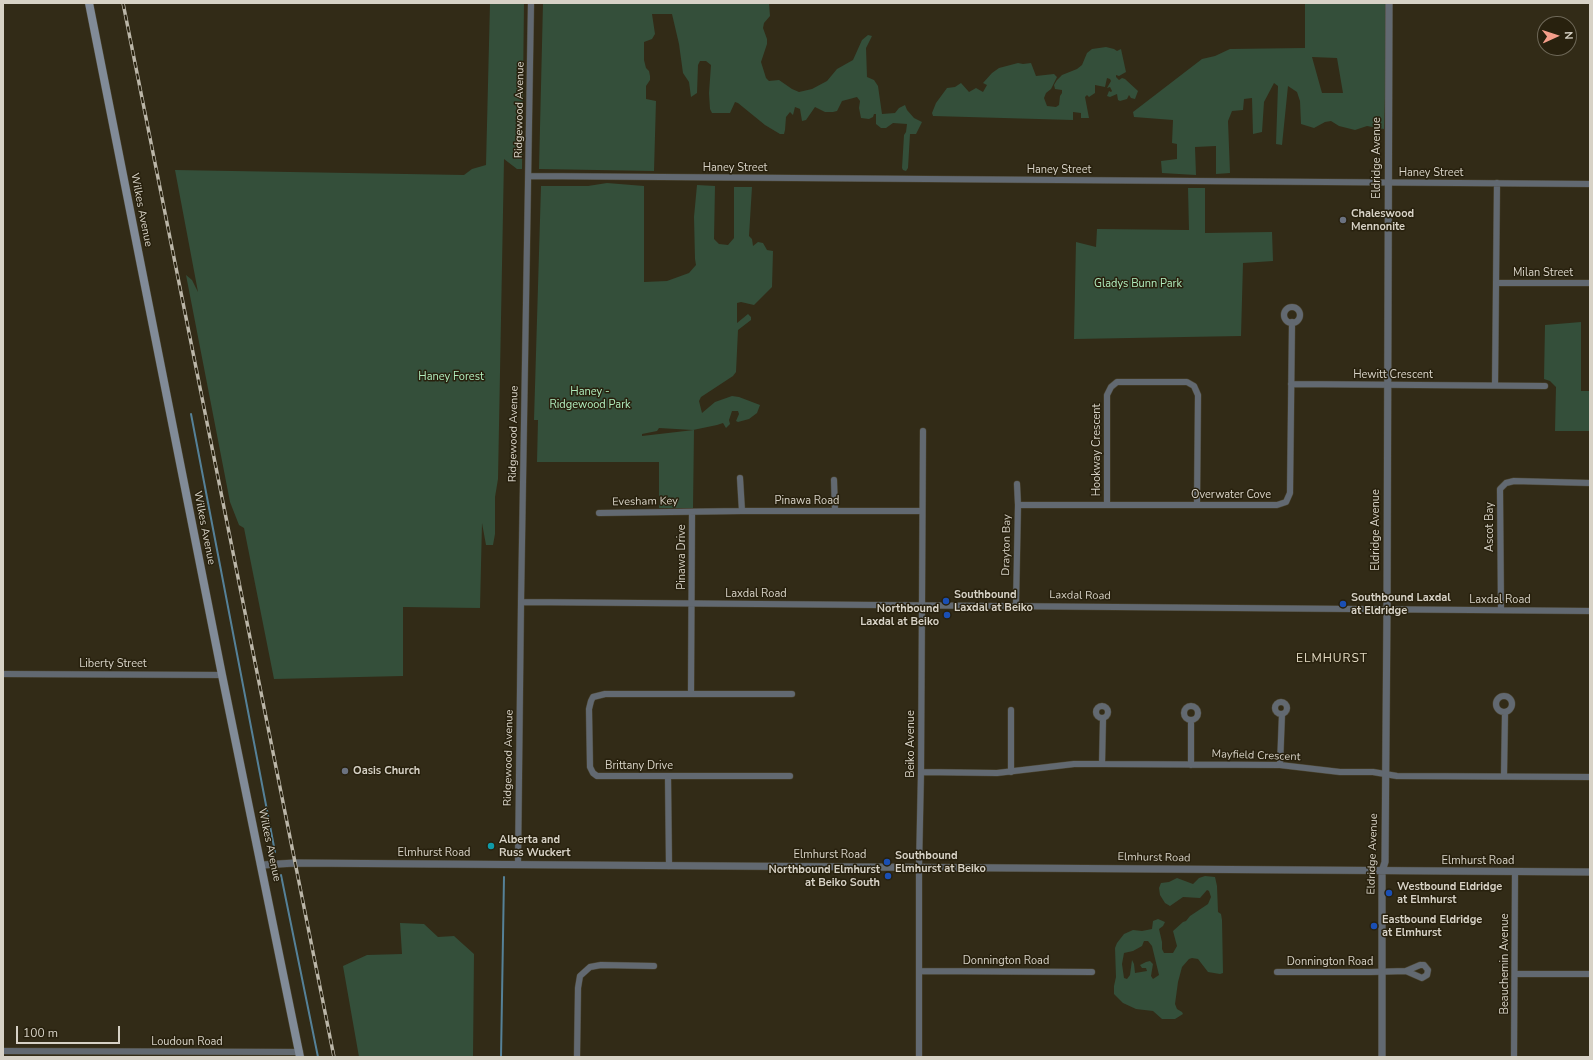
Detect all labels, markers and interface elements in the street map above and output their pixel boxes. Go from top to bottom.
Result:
north arrow [1537,16,1577,56]
text: N [1561,31,1576,40]
street label: Ridgewood Avenue [513,62,527,158]
street label: Eldridge Avenue [1370,117,1384,199]
street label: Haney Street [703,161,767,175]
street label: Haney Street [1027,163,1091,177]
street label: Haney Street [1399,166,1463,180]
street label: Wilkes Avenue [127,172,155,248]
place label: Chaleswood Mennonite [1351,207,1414,233]
marker: Chaleswood Mennonite [1338,215,1348,225]
street label: Milan Street [1513,266,1573,280]
park label: Gladys Bunn Park [1094,277,1182,291]
street label: Hewitt Crescent [1353,368,1433,382]
park label: Haney Forest [418,370,484,384]
park label: Haney - Ridgewood Park [549,385,631,411]
street label: Ridgewood Avenue [507,386,521,482]
street label: Hookway Crescent [1090,404,1104,496]
street label: Overwater Cove [1191,488,1271,502]
street label: Eldridge Avenue [1369,489,1383,571]
street label: Wilkes Avenue [190,490,218,566]
street label: Pinawa Road [775,494,839,508]
street label: Evesham Key [612,495,678,509]
street label: Ascot Bay [1483,502,1497,552]
street label: Drayton Bay [1000,514,1014,576]
street label: Pinawa Drive [675,524,689,590]
street label: Laxdal Road [725,587,787,601]
place label: Southbound Laxdal at Beiko [954,588,1033,614]
street label: Laxdal Road [1049,589,1111,603]
place label: Southbound Laxdal at Eldridge [1351,591,1451,617]
street label: Laxdal Road [1469,593,1531,607]
marker: Southbound Laxdal at Beiko [941,596,951,606]
marker: Southbound Laxdal at Eldridge [1338,599,1348,609]
place label: Northbound Laxdal at Beiko [860,602,939,628]
marker: Northbound Laxdal at Beiko [942,610,952,620]
district label: ELMHURST [1296,652,1368,666]
street label: Liberty Street [79,657,147,671]
street label: Ridgewood Avenue [502,710,516,806]
street label: Beiko Avenue [904,710,918,778]
street label: Mayfield Crescent [1211,748,1301,764]
street label: Brittany Drive [605,759,673,773]
place label: Oasis Church [353,764,420,778]
marker: Oasis Church [340,766,350,776]
street label: Wilkes Avenue [255,807,283,883]
street label: Eldridge Avenue [1365,813,1381,895]
place label: Alberta and Russ Wuckert [499,833,570,859]
marker: Alberta and Russ Wuckert [486,841,496,851]
street label: Elmhurst Road [398,846,470,860]
street label: Elmhurst Road [794,848,866,862]
place label: Southbound Elmhurst at Beiko [895,849,986,875]
street label: Elmhurst Road [1117,851,1191,865]
street label: Elmhurst Road [1442,854,1514,868]
marker: Southbound Elmhurst at Beiko [882,857,892,867]
place label: Northbound Elmhurst at Beiko South [769,863,880,889]
marker: Northbound Elmhurst at Beiko South [883,871,893,881]
place label: Westbound Eldridge at Elmhurst [1397,880,1502,906]
marker: Westbound Eldridge at Elmhurst [1384,888,1394,898]
place label: Eastbound Eldridge at Elmhurst [1382,913,1482,939]
street label: Beauchemin Avenue [1498,914,1512,1014]
marker: Eastbound Eldridge at Elmhurst [1369,921,1379,931]
street label: Donnington Road [963,954,1049,968]
street label: Donnington Road [1287,955,1373,969]
scale bar [18,1018,122,1044]
text: 100 m [23,1025,58,1041]
street label: Loudoun Road [151,1035,223,1049]

